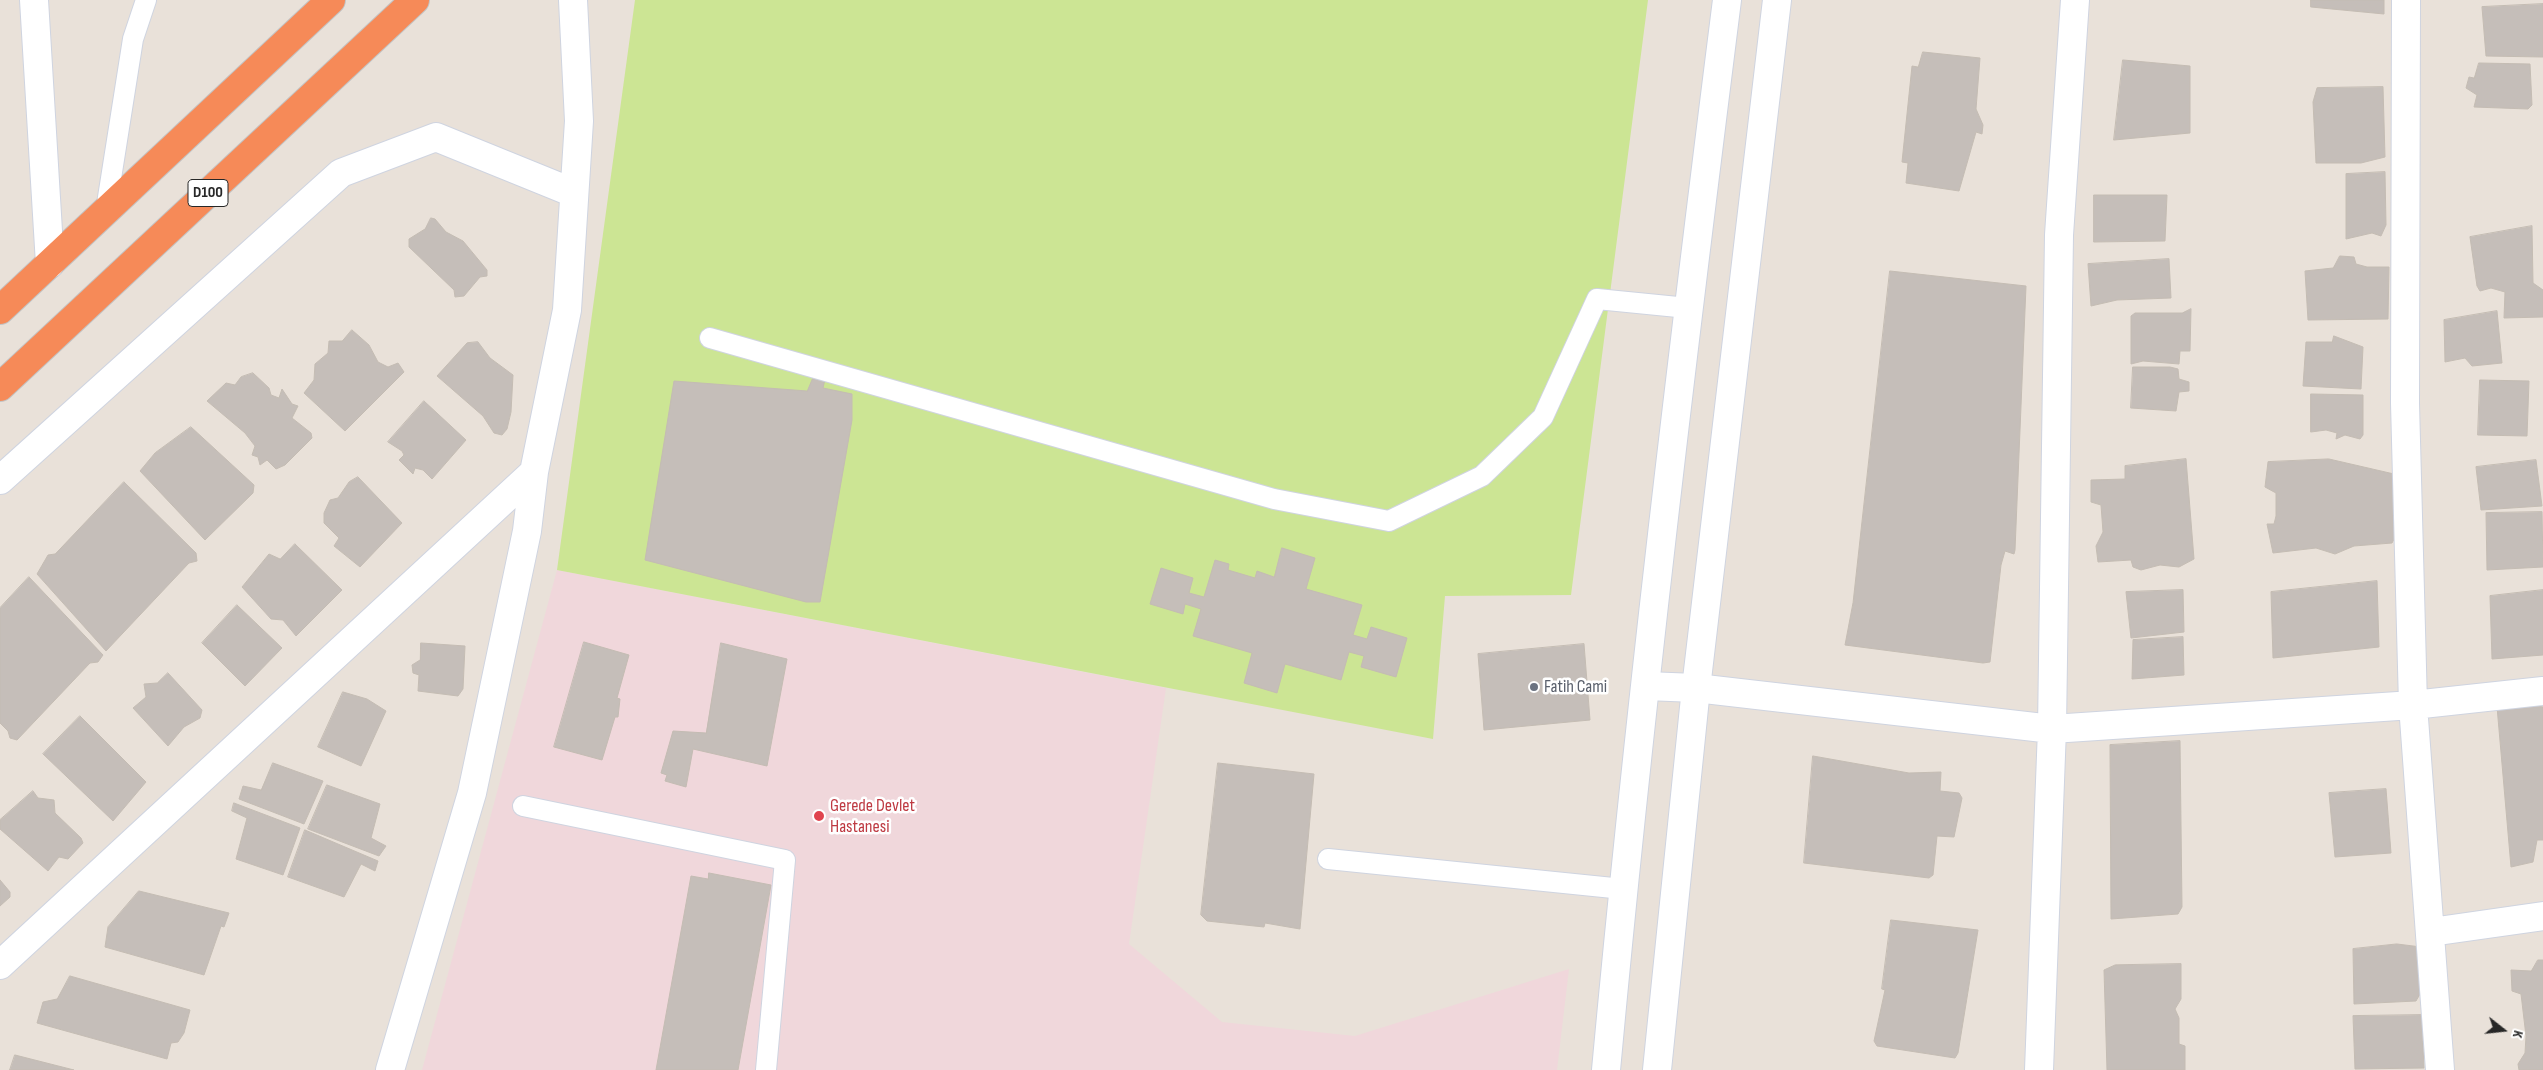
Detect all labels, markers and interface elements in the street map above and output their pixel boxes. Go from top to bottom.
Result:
road number: D100 [188,180,228,207]
place label: Fatih Cami [1544,676,1607,698]
marker: Fatih Cami [1528,681,1540,693]
place label: Gerede Devlet Hastanesi [830,795,915,838]
marker: Gerede Devlet Hastanesi [812,809,826,823]
north arrow [2478,1005,2528,1055]
text: K [2509,1029,2527,1040]

